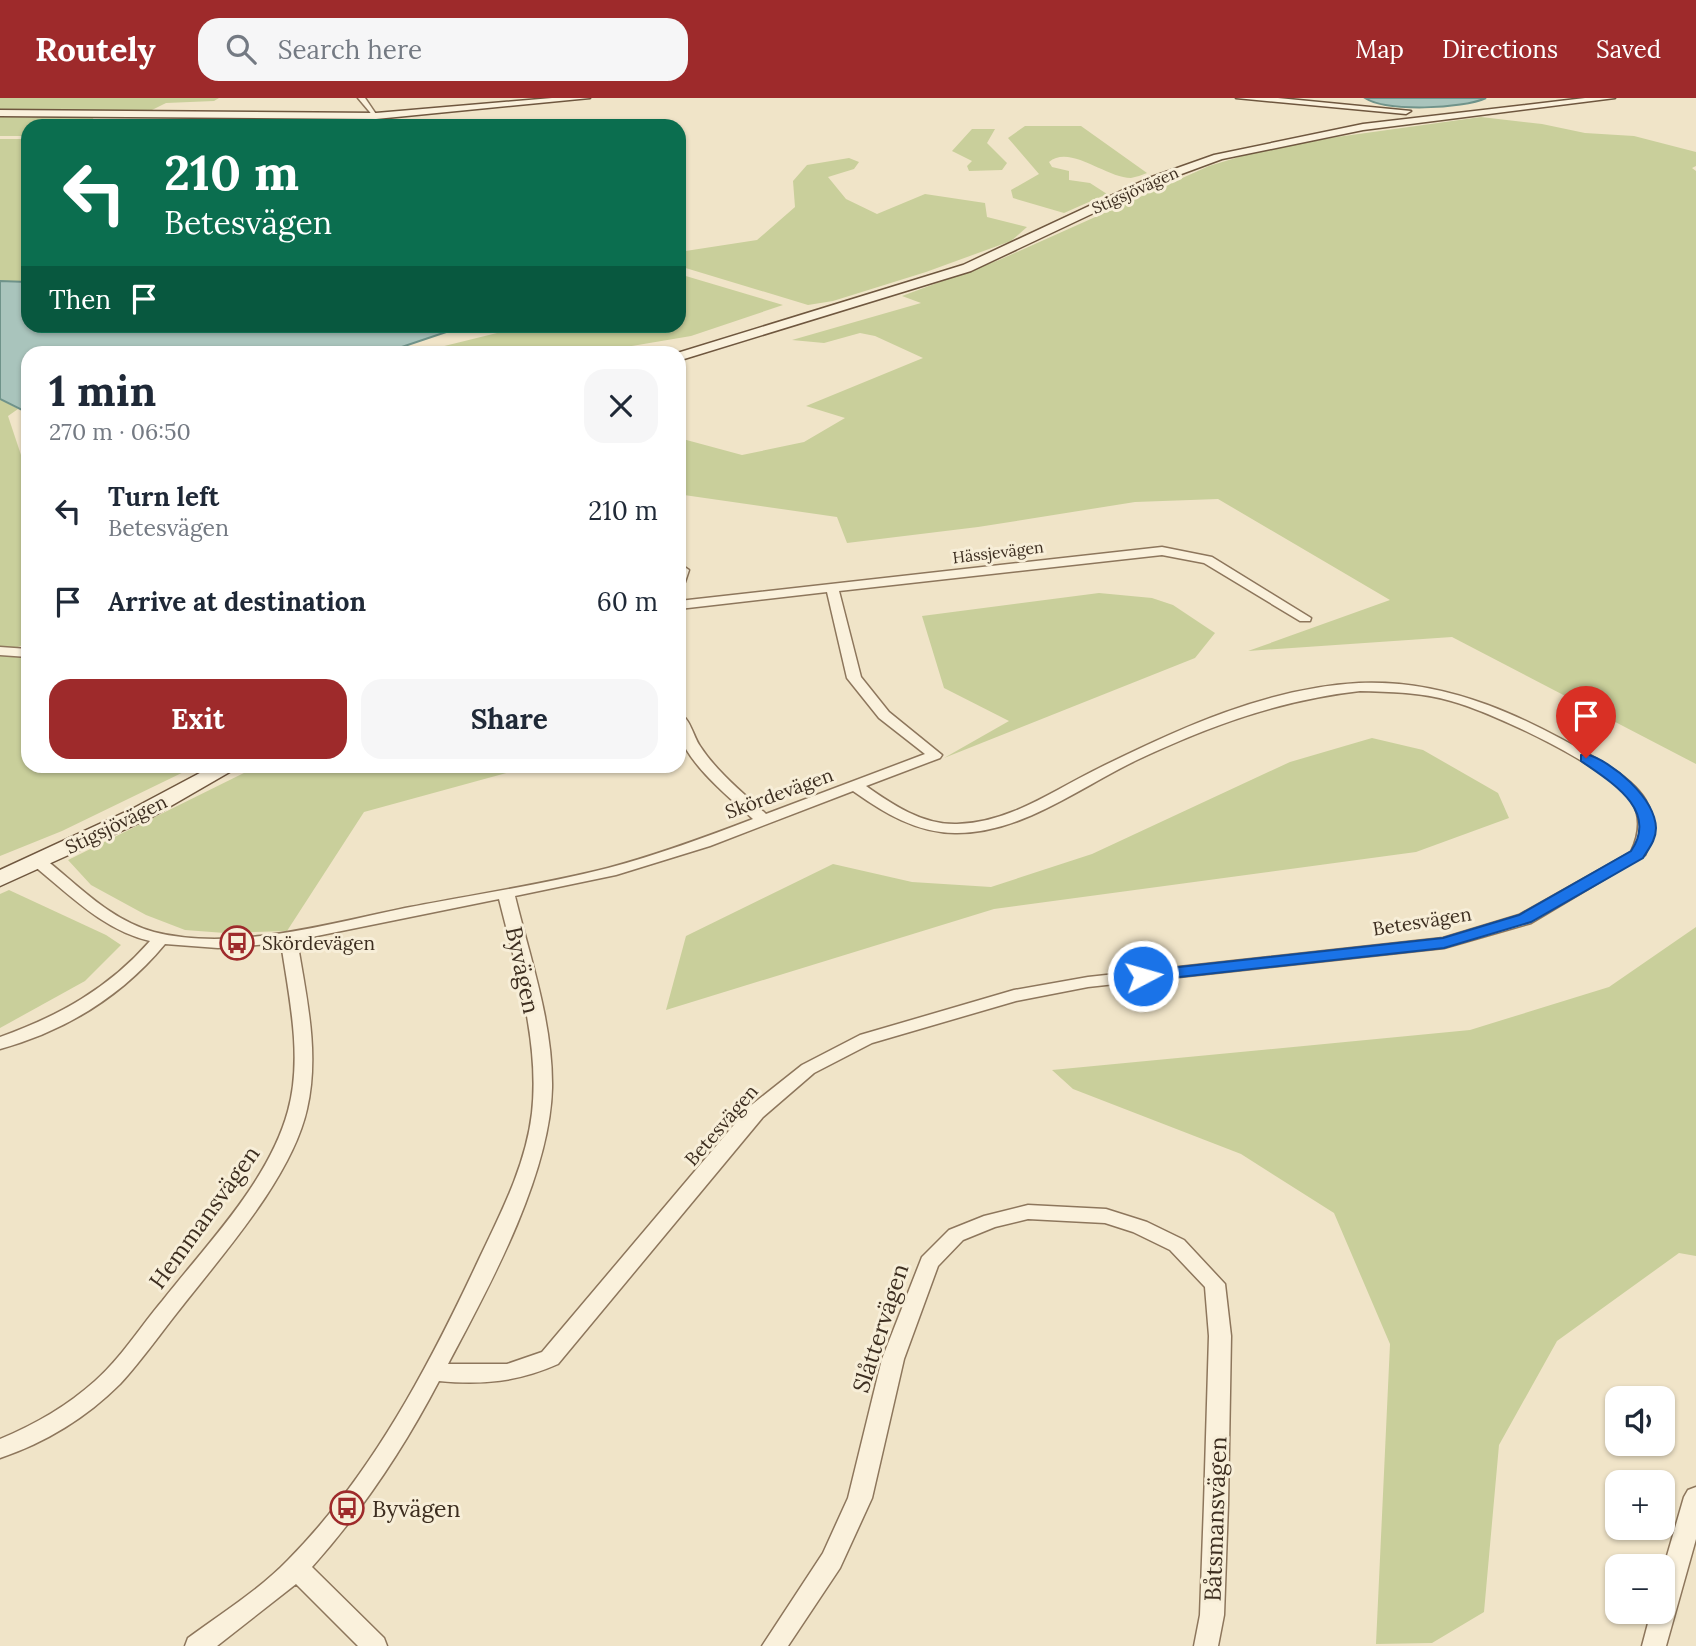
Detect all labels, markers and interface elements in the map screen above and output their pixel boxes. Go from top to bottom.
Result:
search box [198,18,688,81]
text: Routely [35,28,156,70]
icon: search [222,30,260,68]
text: Search here [278,33,422,66]
text: Map [1355,34,1404,65]
text: Directions [1442,34,1558,65]
text: Saved [1596,34,1661,65]
text: 210 m [164,141,299,203]
icon: left [49,147,140,238]
street label: Stigsjövägen [1089,162,1182,218]
text: Betesvägen [164,202,332,243]
icon: arrive [125,280,163,318]
text: Then [49,283,111,316]
text: 1 min [49,364,156,418]
button: close [584,369,658,443]
text: 270 m · 06:50 [49,417,191,446]
text: Turn left [108,480,219,513]
icon: left [49,492,87,530]
text: 210 m [588,494,658,527]
text: Betesvägen [108,513,229,542]
street label: Hässjevägen [951,536,1045,568]
icon: arrive [49,583,87,621]
text: Arrive at destination [108,585,366,618]
text: 60 m [597,585,658,618]
button: Exit [49,679,347,759]
button: Share [361,679,658,759]
pin [1556,686,1616,758]
icon: arrive [1567,697,1605,735]
street label: Skördevägen [722,762,836,824]
street label: Stigsjövägen [61,789,171,859]
street label: Betesvägen [1371,901,1473,941]
bus stop icon: Skördevägen [218,924,256,962]
street label: Byvägen [500,924,546,1016]
place label: Skördevägen [262,931,375,955]
position arrow [1106,939,1180,1013]
street label: Betesvägen [679,1079,763,1171]
street label: Hemmansvägen [142,1140,266,1294]
street label: Slåttervägen [846,1260,914,1396]
map controls [1605,1386,1675,1624]
button: sound [1605,1386,1675,1456]
street label: Båtsmansvägen [1198,1436,1232,1602]
button: + [1605,1470,1675,1540]
bus stop icon: Byvägen [328,1489,366,1527]
place label: Byvägen [372,1494,460,1523]
button: − [1605,1554,1675,1624]

